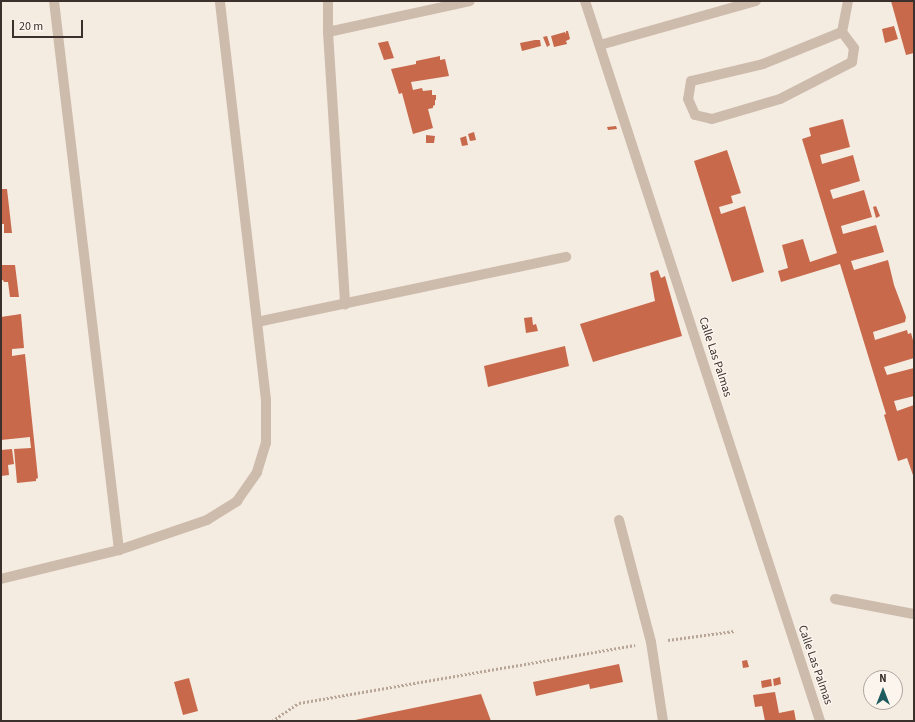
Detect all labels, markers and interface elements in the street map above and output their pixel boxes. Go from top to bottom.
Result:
scale bar [14,12,85,38]
text: 20 m [19,18,43,35]
street label: Calle Las Palmas [695,315,735,399]
street label: Calle Las Palmas [795,623,835,707]
north arrow [863,670,903,710]
text: N [879,671,887,686]

